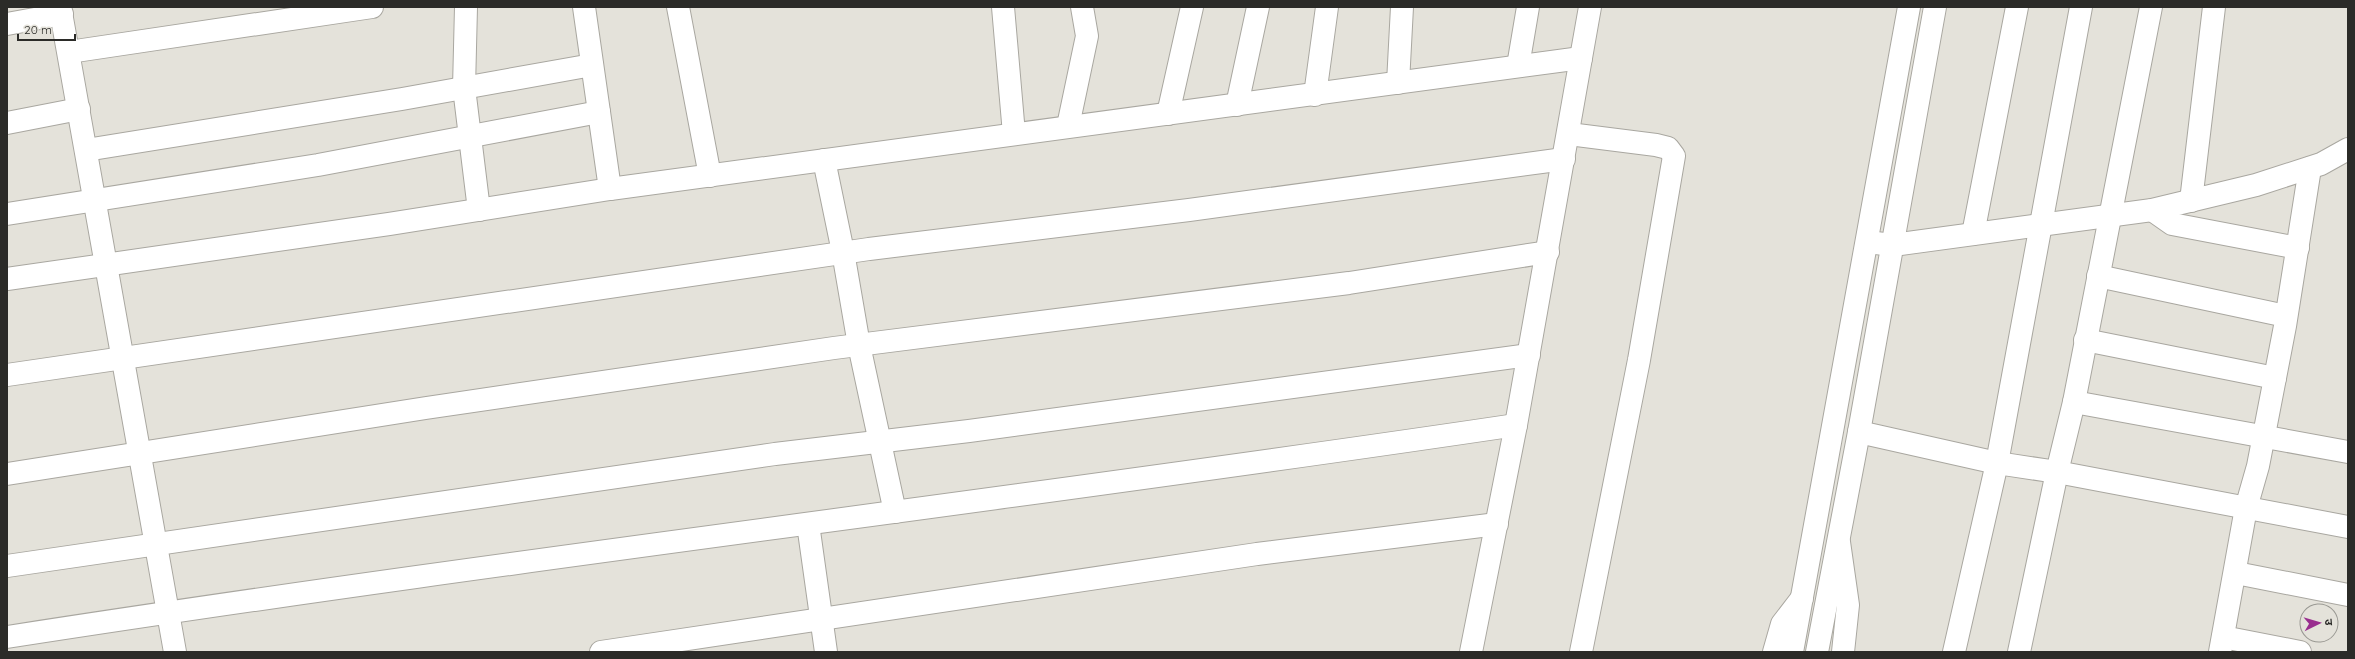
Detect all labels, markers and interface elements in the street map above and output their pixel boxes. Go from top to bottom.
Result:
scale bar [18,16,75,42]
text: 20 m [24,22,52,37]
north arrow [2299,603,2339,643]
text: उ [2322,618,2336,627]

